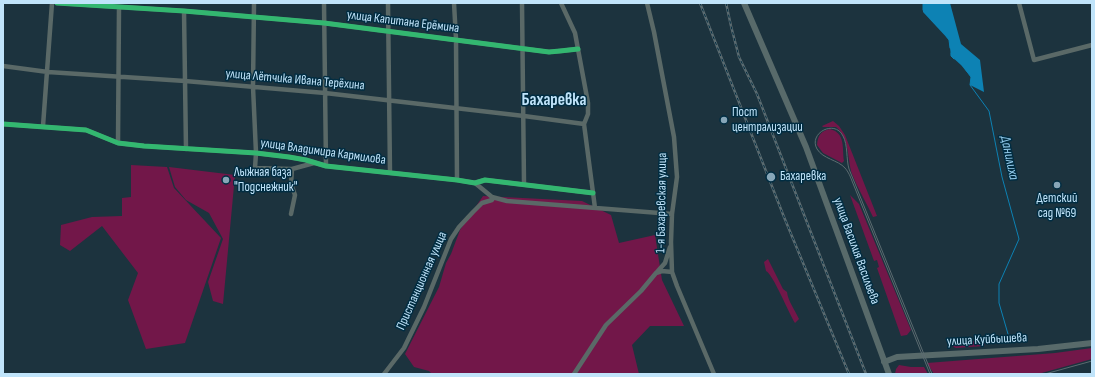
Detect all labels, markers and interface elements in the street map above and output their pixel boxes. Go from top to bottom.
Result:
street label: улица Капитана Ерёмина [346,7,460,37]
street label: улица Лётчика Ивана Терёхина [225,66,365,94]
district label: Бахаревка [522,91,586,111]
place label: Пост централизации [732,105,803,136]
marker: Пост централизации [719,115,729,125]
water label: Данилиха [996,134,1022,182]
street label: улица Владимира Кармилова [259,135,387,169]
street label: 1-я Бахаревская улица [653,153,671,253]
place label: Лыжная база "Подснежник" [234,165,298,196]
place label: Бахаревка [780,169,826,185]
marker: Бахаревка [765,171,777,183]
marker: Лыжная база "Подснежник" [221,175,231,185]
marker: Детский сад №69 [1052,180,1062,190]
place label: Детский сад №69 [1037,191,1077,222]
street label: улица Василия Васильева [829,195,883,307]
street label: Пристанционная улица [393,229,451,333]
street label: улица Куйбышева [947,330,1027,350]

